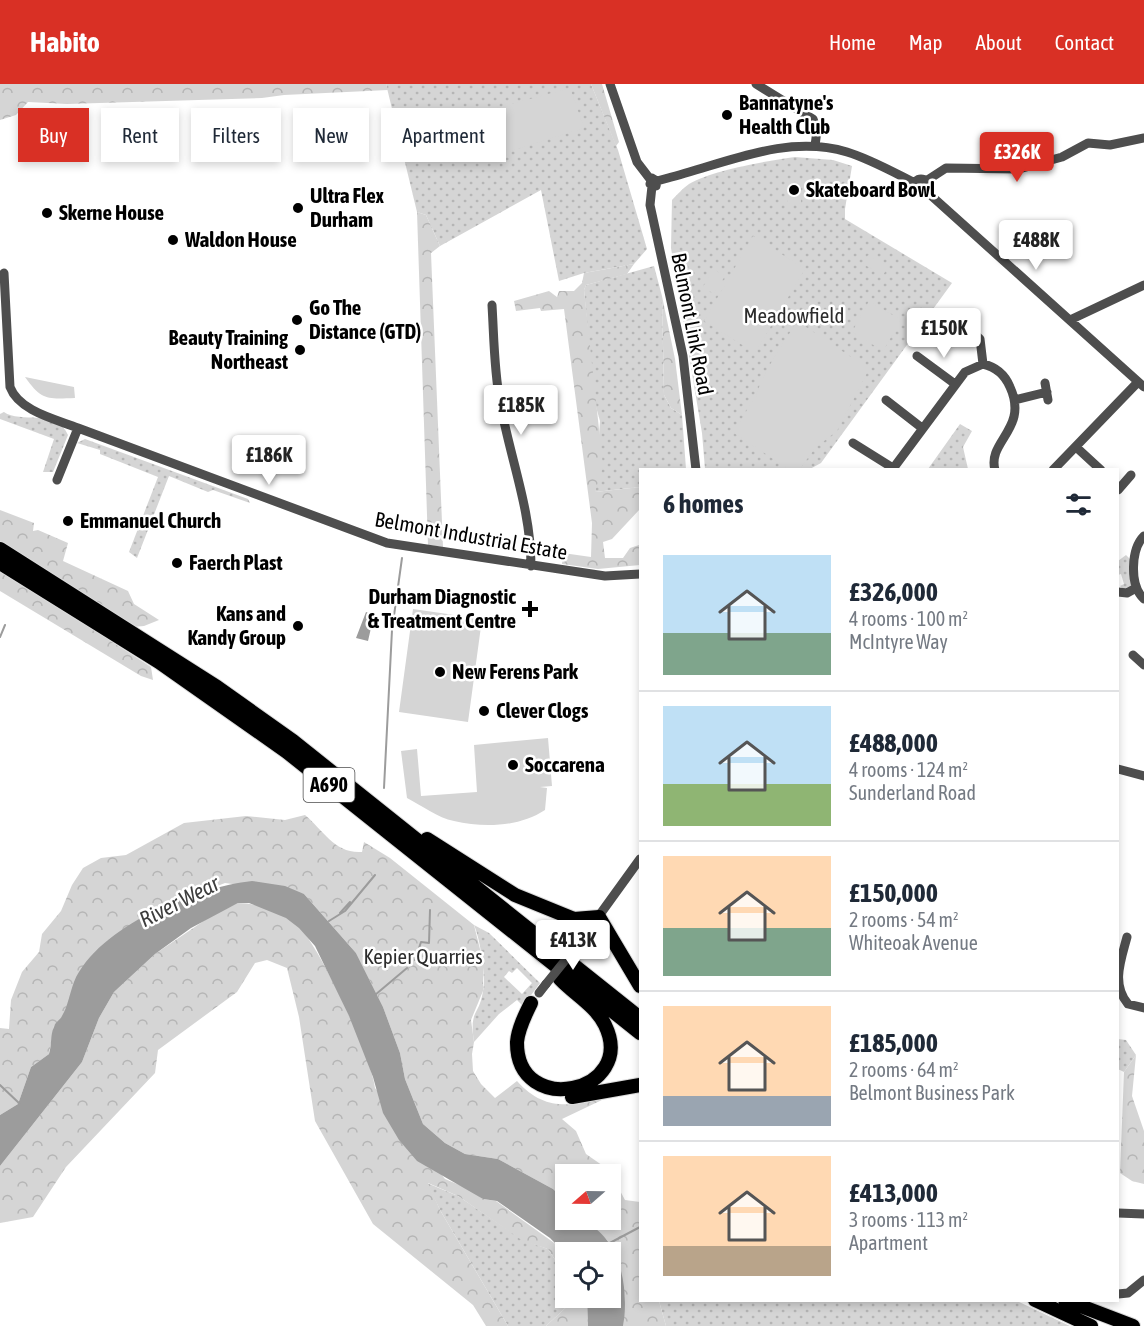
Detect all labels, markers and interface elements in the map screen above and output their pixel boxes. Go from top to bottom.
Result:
text: Habito [30,26,100,58]
text: Home [829,30,876,54]
text: Map [909,30,943,54]
text: About [976,30,1022,54]
text: Contact [1055,30,1114,54]
place label: Bannatyne's Health Club [739,90,834,138]
chip: Buy [18,108,89,162]
chip: Rent [101,108,179,162]
chip: Filters [191,108,281,162]
chip: New [293,108,369,162]
chip: Apartment [381,108,506,162]
marker: Bannatyne's Health Club [720,108,734,122]
pin: £326K [975,132,1059,183]
text: £326K [994,140,1040,163]
place label: Skateboard Bowl [806,177,936,201]
place label: Ultra Flex Durham [310,183,385,231]
marker: Skateboard Bowl [787,183,801,197]
place label: Skerne House [59,200,164,224]
marker: Ultra Flex Durham [291,201,305,215]
marker: Skerne House [40,206,54,220]
pin: £488K [994,220,1078,271]
place label: Waldon House [184,227,297,251]
text: £488K [1013,228,1059,251]
marker: Waldon House [166,233,180,247]
street label: Belmont Link Road [667,251,719,397]
place label: Go The Distance (GTD) [309,295,421,343]
park label: Meadowfield [744,303,845,327]
pin: £150K [902,308,986,359]
marker: Go The Distance (GTD) [290,313,304,327]
text: £150K [921,316,967,339]
place label: Beauty Training Northeast [168,325,289,373]
marker: Beauty Training Northeast [293,343,307,357]
pin: £185K [479,385,563,436]
text: £185K [498,393,544,416]
pin: £186K [227,435,311,486]
text: £186K [246,443,292,466]
icon: filters [1062,488,1095,521]
text: 6 homes [663,489,743,519]
street label: Belmont Industrial Estate [373,506,569,564]
place label: Emmanuel Church [80,508,221,532]
marker: Emmanuel Church [61,514,75,528]
place label: Faerch Plast [189,550,282,574]
marker: Faerch Plast [170,556,184,570]
text: £326,000 [849,577,938,607]
icon: home [711,579,783,651]
place label: Durham Diagnostic & Treatment Centre [368,584,516,632]
marker: Durham Diagnostic & Treatment Centre [521,600,539,618]
place label: Kans and Kandy Group [187,601,286,649]
text: 4 rooms · 100 m² [849,607,968,630]
marker: Kans and Kandy Group [291,619,305,633]
text: McIntyre Way [849,630,948,653]
place label: New Ferens Park [452,659,579,683]
marker: New Ferens Park [433,665,447,679]
place label: Clever Clogs [496,698,589,722]
marker: Clever Clogs [477,704,491,718]
text: £488,000 [849,728,938,758]
icon: home [711,730,783,802]
place label: Soccarena [525,752,605,776]
marker: Soccarena [506,758,520,772]
text: 4 rooms · 124 m² [849,758,968,781]
road number: A690 [304,768,354,802]
text: Sunderland Road [849,781,976,804]
water label: River Wear [135,869,225,932]
text: £150,000 [849,878,938,908]
icon: home [711,880,783,952]
text: 2 rooms · 54 m² [849,908,959,931]
pin: £413K [531,920,615,971]
text: £413K [550,928,596,951]
text: Whiteoak Avenue [849,931,978,954]
park label: Kepier Quarries [363,944,483,968]
text: £185,000 [849,1028,938,1058]
icon: home [711,1030,783,1102]
text: 2 rooms · 64 m² [849,1058,959,1081]
text: Belmont Business Park [849,1081,1015,1104]
north arrow [555,1164,621,1230]
map controls [555,1164,621,1308]
text: £413,000 [849,1178,938,1208]
icon: home [711,1180,783,1252]
text: 3 rooms · 113 m² [849,1208,968,1231]
text: Apartment [849,1231,928,1254]
button: locate [555,1242,621,1308]

